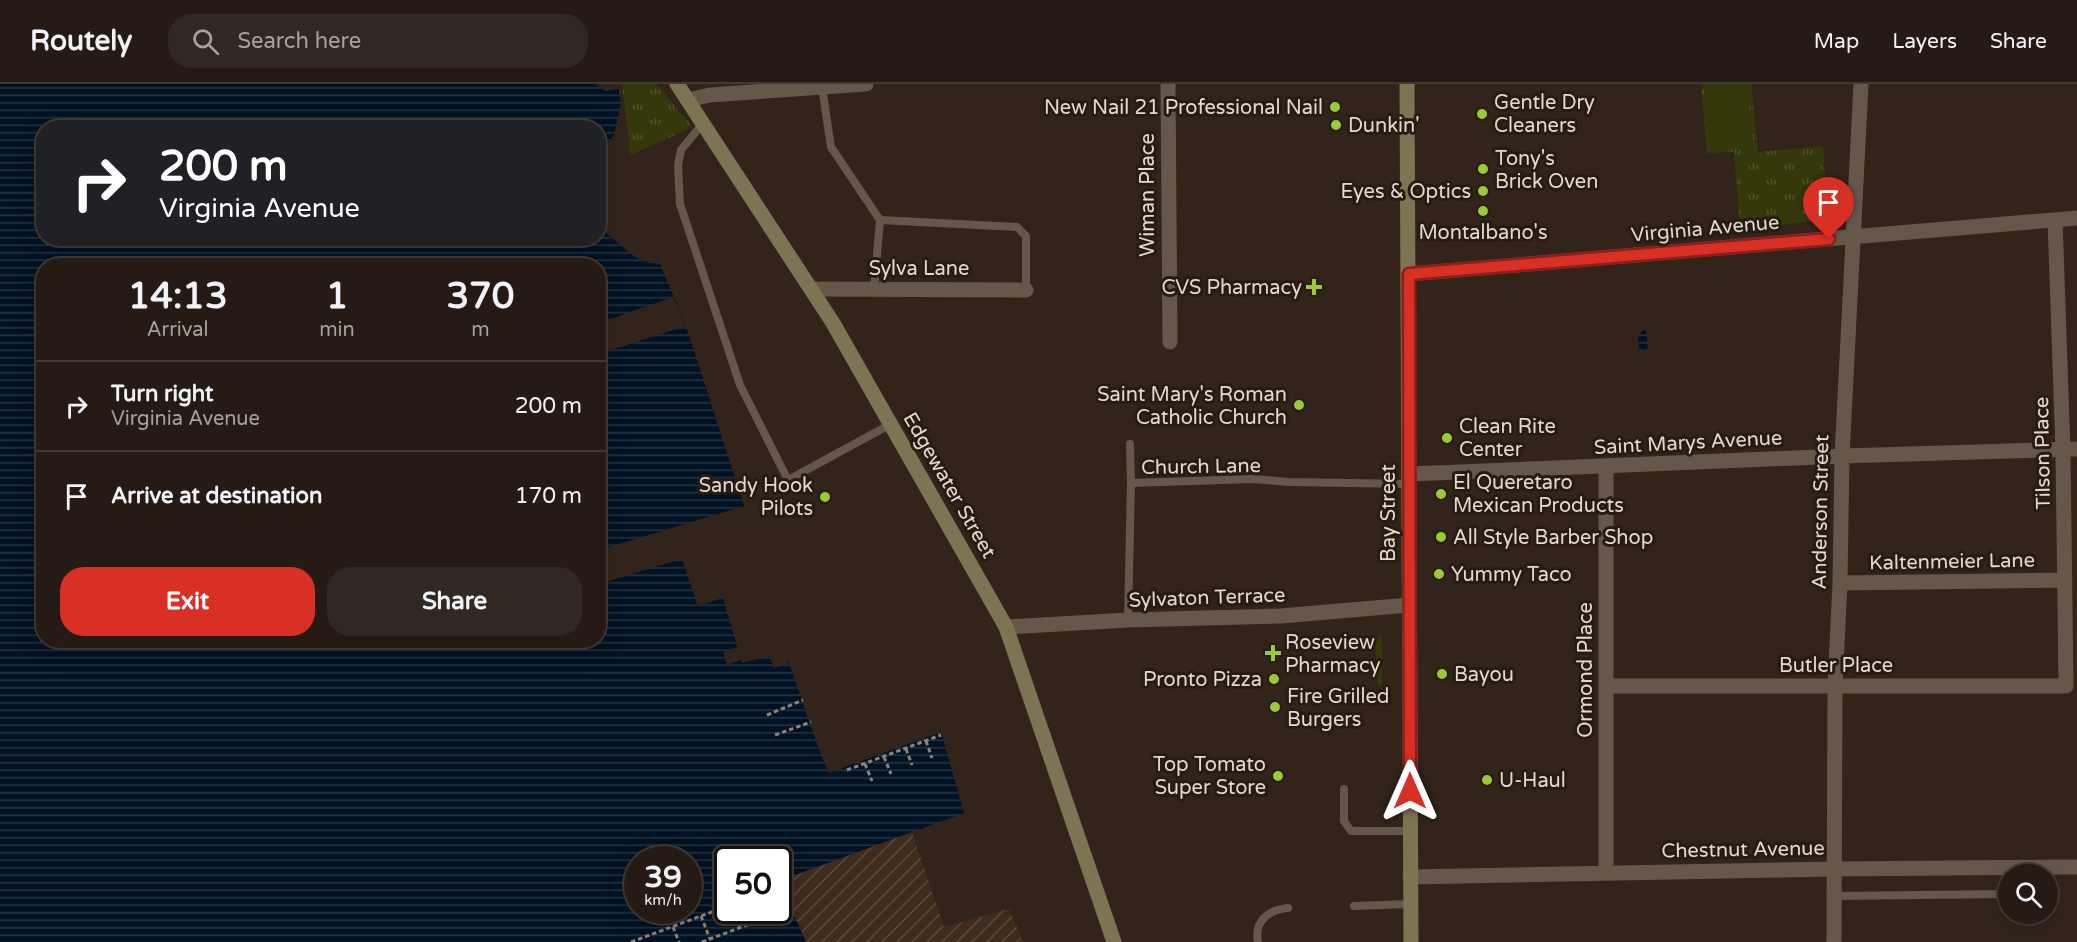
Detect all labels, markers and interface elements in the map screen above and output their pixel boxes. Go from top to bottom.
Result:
search box [168,14,588,68]
text: Routely [30,24,132,58]
icon: search [189,25,222,58]
text: Search here [237,28,361,54]
text: Map [1814,29,1859,54]
text: Layers [1892,29,1957,54]
text: Share [1990,29,2047,54]
place label: Gentle Dry Cleaners [1494,91,1595,138]
place label: New Nail 21 Professional Nail [1044,96,1323,120]
marker: New Nail 21 Professional Nail [1328,100,1342,114]
marker: Gentle Dry Cleaners [1475,107,1489,121]
place label: Dunkin' [1348,114,1420,138]
marker: Dunkin' [1329,118,1343,132]
street label: Wiman Place [1136,133,1160,257]
text: 200 m [159,141,288,192]
icon: right [60,144,138,222]
place label: Tony's Brick Oven [1495,147,1598,194]
marker: Tony's Brick Oven [1476,162,1490,176]
pin [1803,177,1854,239]
place label: Eyes & Optics [1341,180,1471,204]
marker: Eyes & Optics [1476,184,1490,198]
icon: arrive [1812,186,1845,219]
text: Virginia Avenue [159,192,360,225]
marker: Montalbano's [1476,204,1490,218]
street label: Virginia Avenue [1630,211,1780,247]
place label: Montalbano's [1419,221,1547,245]
street label: Sylva Lane [869,257,969,281]
text: 14:13 [128,275,228,318]
text: 1 [326,275,348,318]
text: 370 [446,275,514,318]
place label: CVS Pharmacy [1161,276,1302,300]
marker: CVS Pharmacy [1307,280,1321,294]
text: Arrival [147,318,209,342]
text: min [319,318,355,342]
text: m [471,318,490,342]
text: Turn right [111,381,213,407]
place label: Saint Mary's Roman Catholic Church [1097,383,1287,430]
icon: right [60,390,93,423]
text: 200 m [515,393,582,419]
street label: Tilson Place [2030,397,2056,509]
marker: Saint Mary's Roman Catholic Church [1292,398,1306,412]
text: Virginia Avenue [111,407,260,431]
street label: Edgewater Street [898,408,1001,563]
place label: Clean Rite Center [1459,415,1556,462]
street label: Saint Marys Avenue [1593,426,1783,460]
marker: Clean Rite Center [1440,431,1454,445]
street label: Anderson Street [1808,434,1834,590]
street label: Church Lane [1141,454,1261,480]
street label: Bay Street [1377,464,1401,562]
place label: El Queretaro Mexican Products [1453,471,1624,518]
place label: Sandy Hook Pilots [699,474,813,521]
icon: arrive [60,480,93,513]
text: Arrive at destination [111,483,322,509]
text: 170 m [515,483,582,509]
marker: El Queretaro Mexican Products [1434,487,1448,501]
marker: Sandy Hook Pilots [818,490,832,504]
place label: All Style Barber Shop [1453,526,1653,550]
marker: All Style Barber Shop [1434,530,1448,544]
street label: Kaltenmeier Lane [1869,549,2035,575]
place label: Yummy Taco [1451,563,1572,587]
button: Exit [60,567,315,636]
button: Share [327,567,582,636]
marker: Yummy Taco [1432,567,1446,581]
street label: Sylvaton Terrace [1128,583,1286,613]
street label: Ormond Place [1574,602,1598,738]
place label: Roseview Pharmacy [1285,631,1381,678]
marker: Roseview Pharmacy [1266,646,1280,660]
street label: Butler Place [1779,654,1893,678]
place label: Bayou [1454,663,1514,687]
marker: Bayou [1435,667,1449,681]
place label: Pronto Pizza [1143,668,1262,692]
marker: Pronto Pizza [1267,672,1281,686]
place label: Fire Grilled Burgers [1287,685,1389,732]
marker: Fire Grilled Burgers [1268,700,1282,714]
place label: Top Tomato Super Store [1153,753,1266,800]
position arrow [1378,759,1442,823]
marker: Top Tomato Super Store [1271,769,1285,783]
place label: U-Haul [1499,769,1566,793]
marker: U-Haul [1480,773,1494,787]
street label: Chestnut Avenue [1661,837,1825,863]
speed limit sign: 50 [714,846,792,924]
text: 39 [644,859,682,896]
map controls [1998,864,2058,924]
button: search [1998,864,2058,924]
text: km/h [644,891,682,909]

